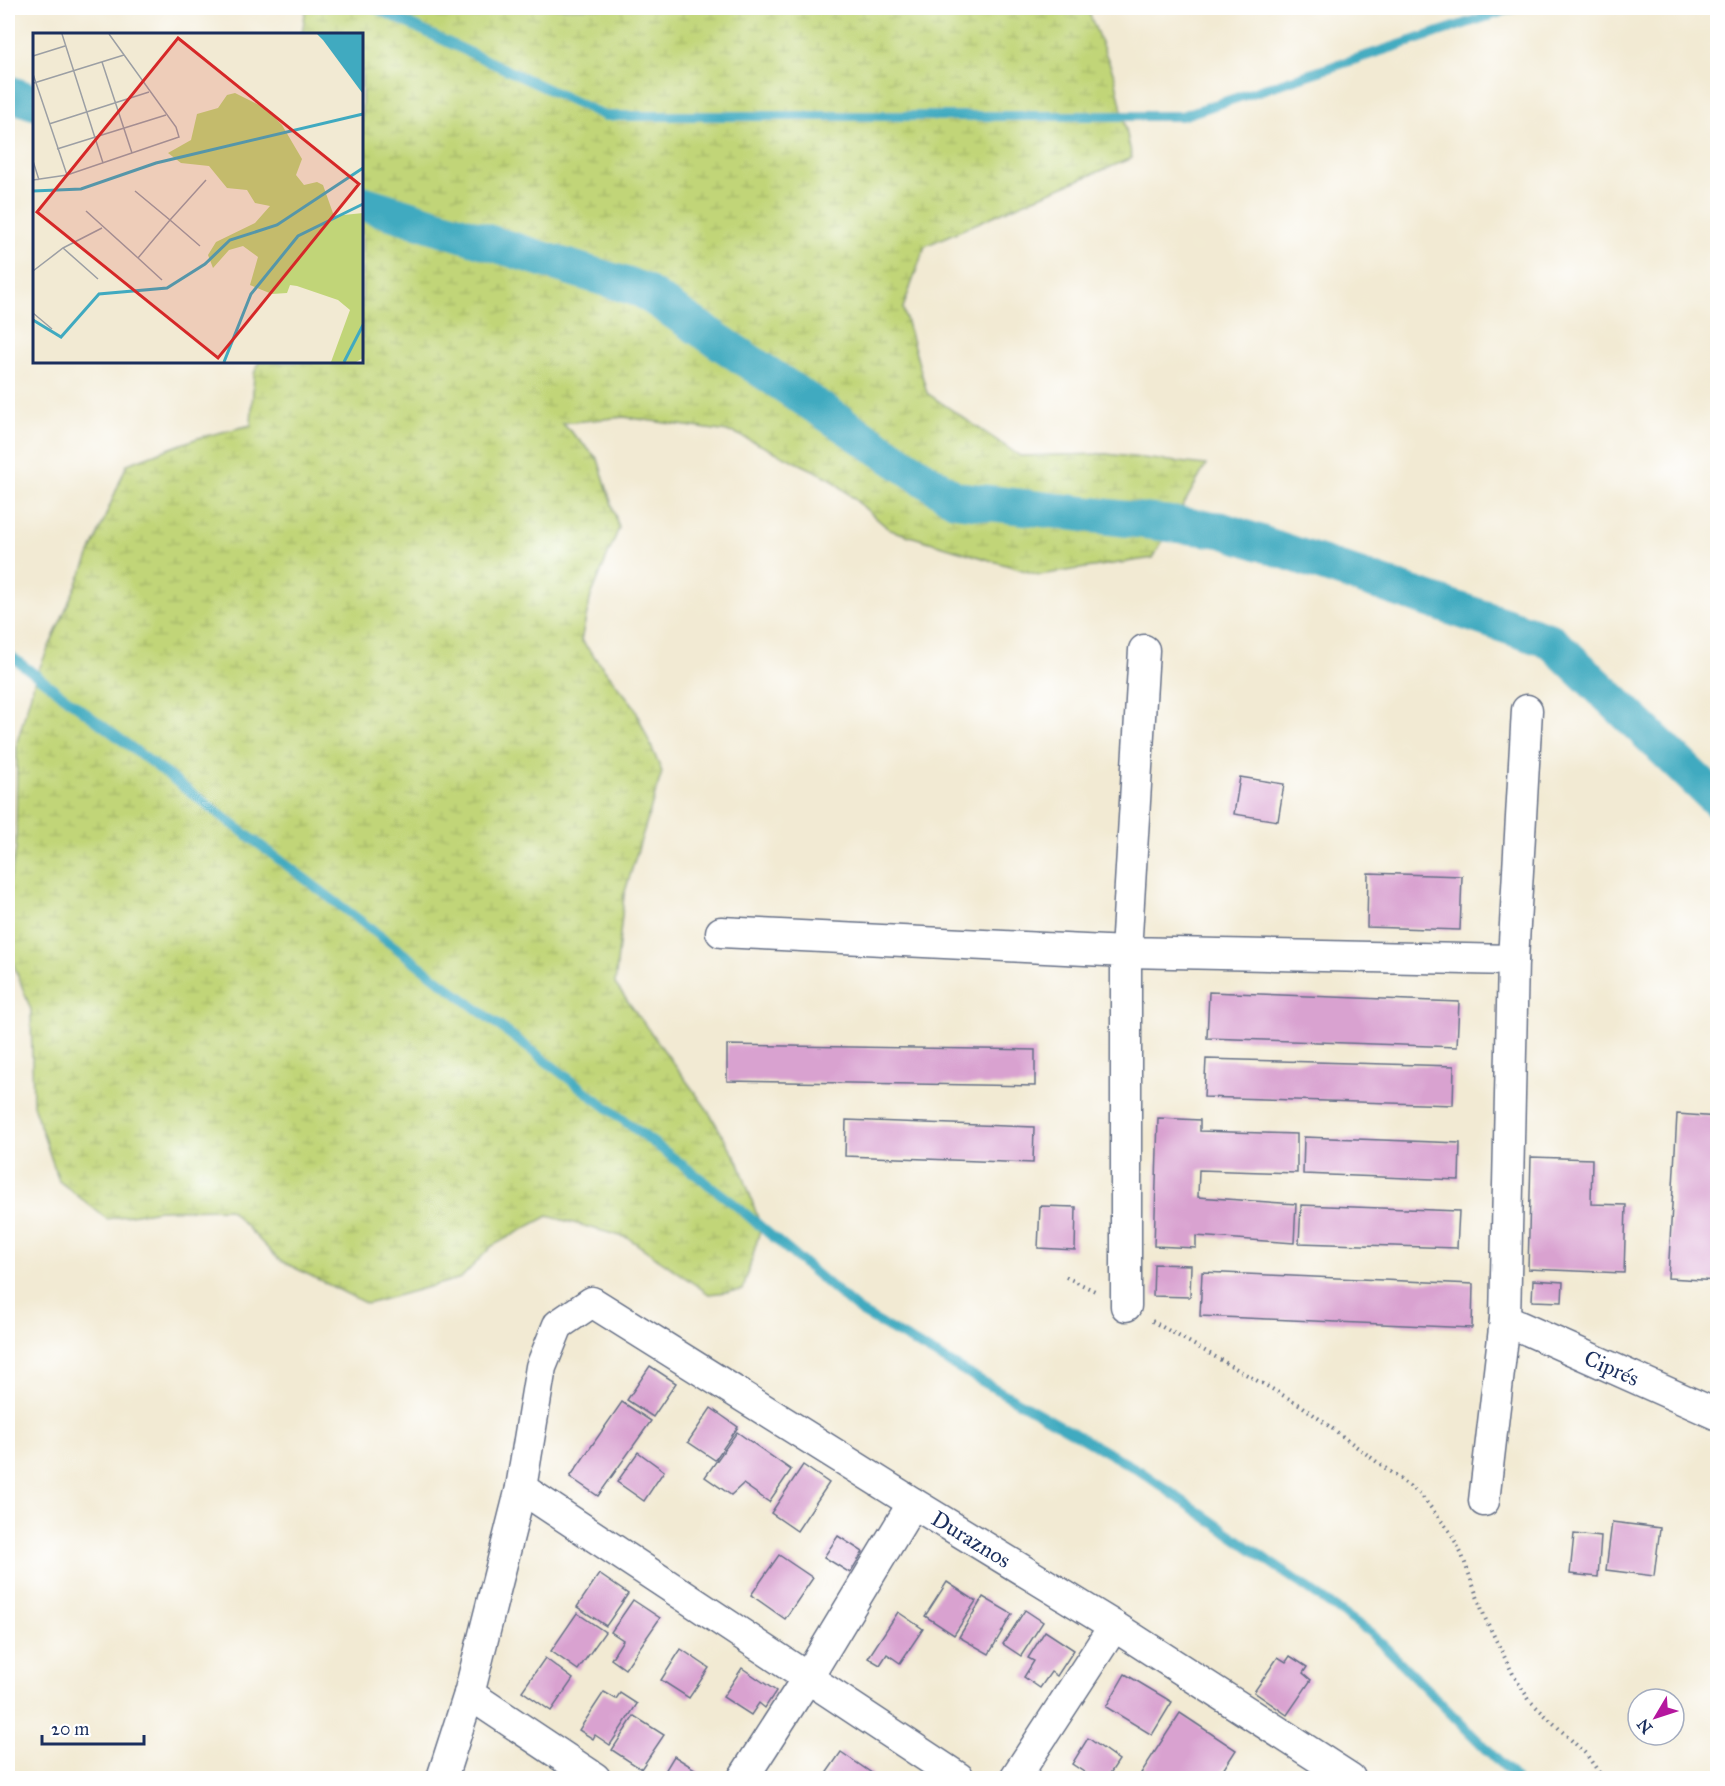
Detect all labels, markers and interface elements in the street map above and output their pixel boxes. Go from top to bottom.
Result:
inset map [33,33,363,363]
street label: Ciprés [1580,1344,1644,1392]
street label: Duraznos [927,1504,1016,1573]
north arrow [1626,1687,1686,1747]
scale bar [42,1708,144,1746]
text: N [1633,1715,1656,1737]
text: 20 m [51,1718,89,1740]

